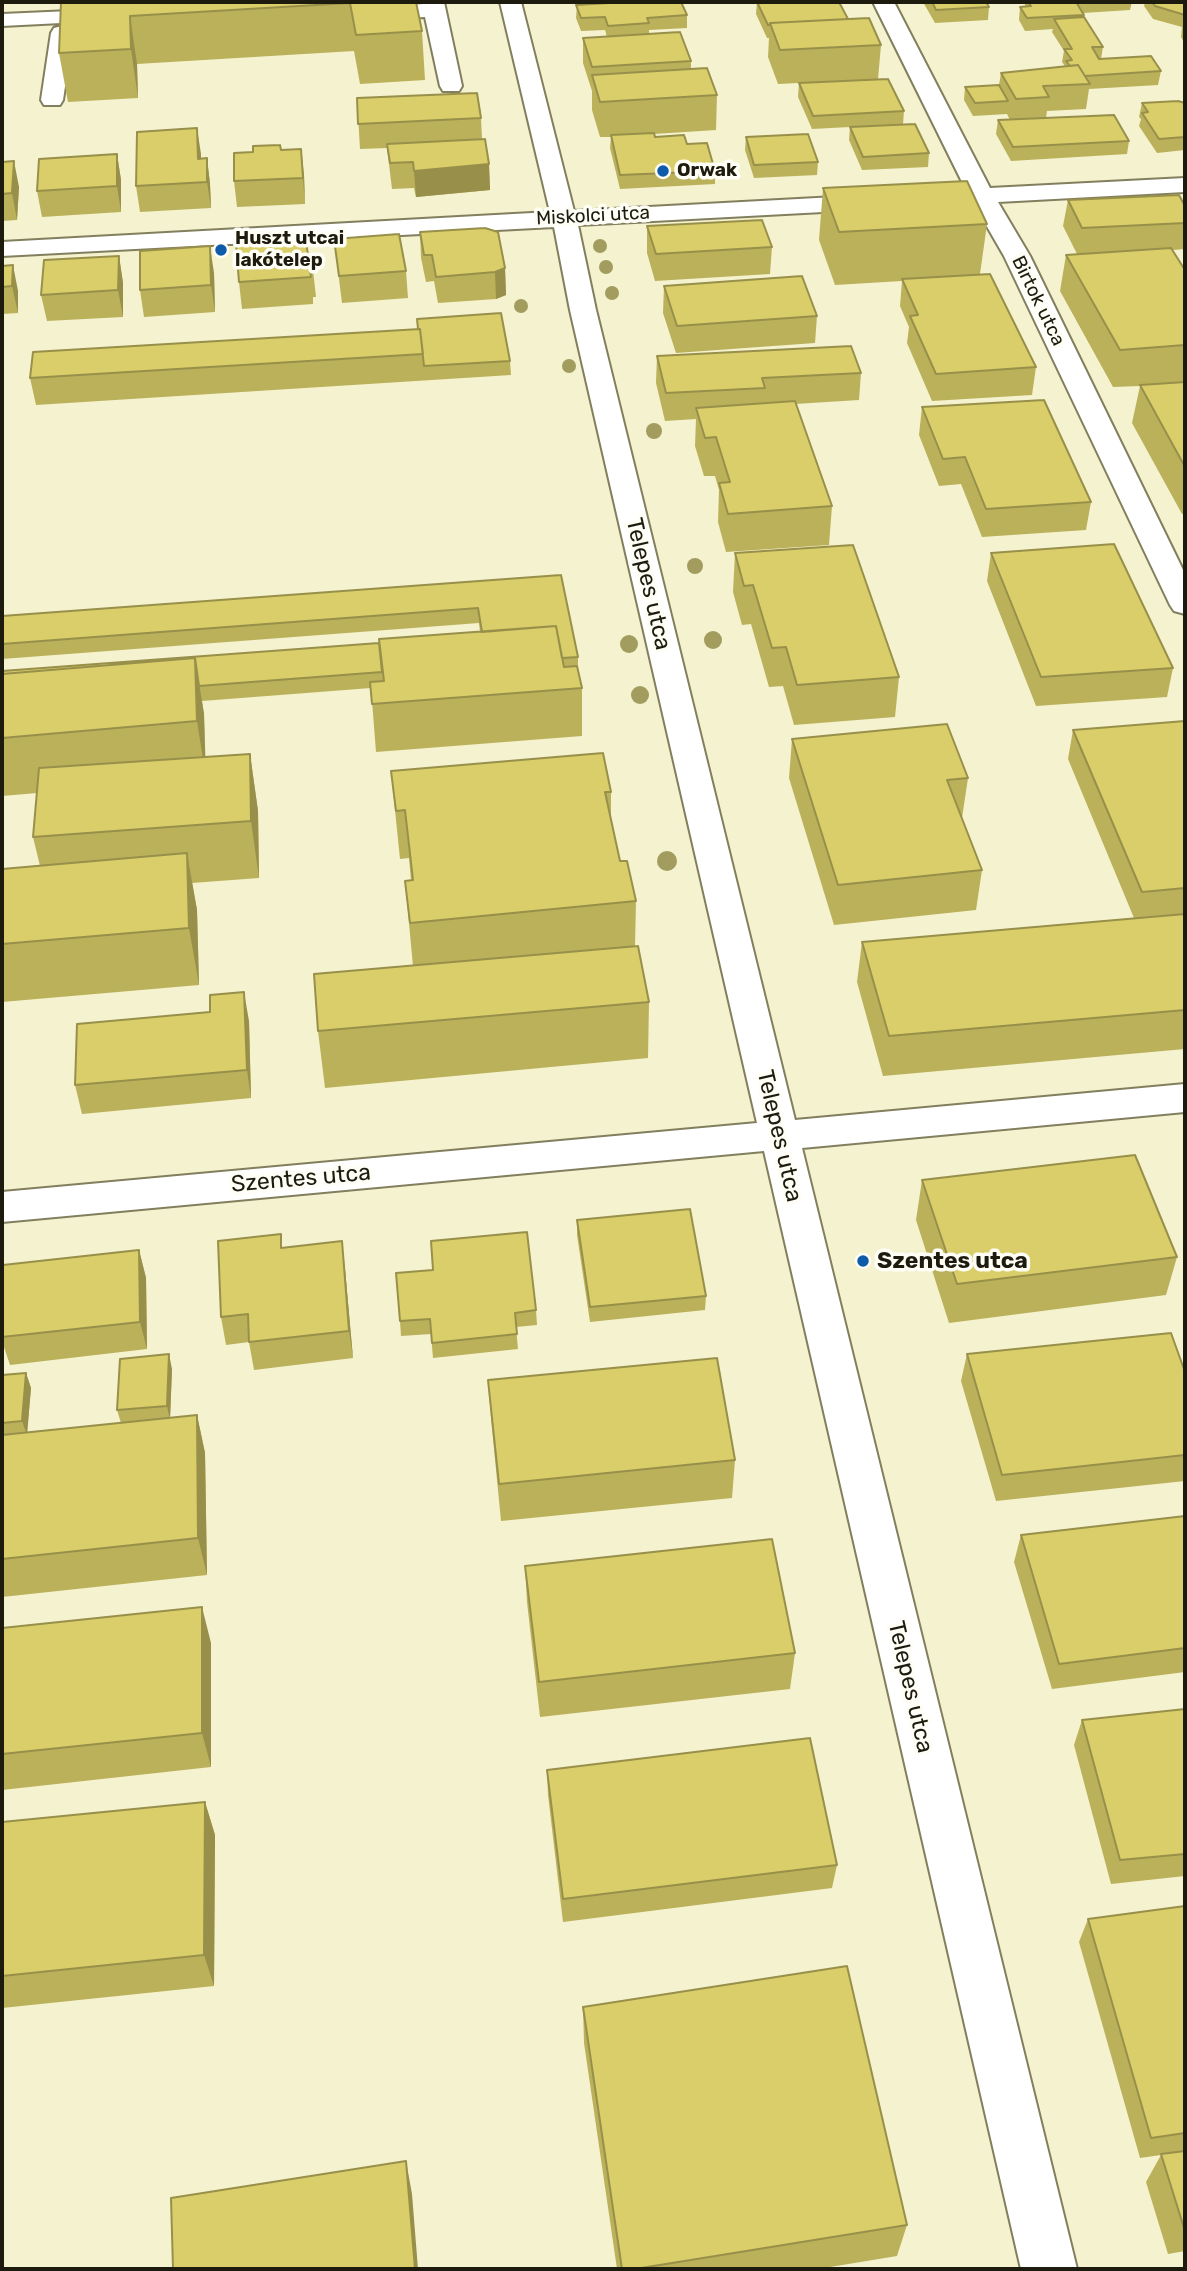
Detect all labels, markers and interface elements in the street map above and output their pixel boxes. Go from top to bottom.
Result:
place label: Orwak [677,160,737,182]
marker: Orwak [655,163,671,179]
street label: Miskolci utca [536,202,650,230]
place label: Huszt utcai lakótelep [235,228,344,272]
marker: Huszt utcai lakótelep [213,242,229,258]
street label: Birtok utca [1006,252,1070,350]
street label: Telepes utca [619,515,677,653]
street label: Telepes utca [750,1067,808,1205]
street label: Szentes utca [230,1159,372,1199]
place label: Szentes utca [877,1247,1028,1275]
marker: Szentes utca [855,1253,871,1269]
street label: Telepes utca [881,1618,939,1756]

